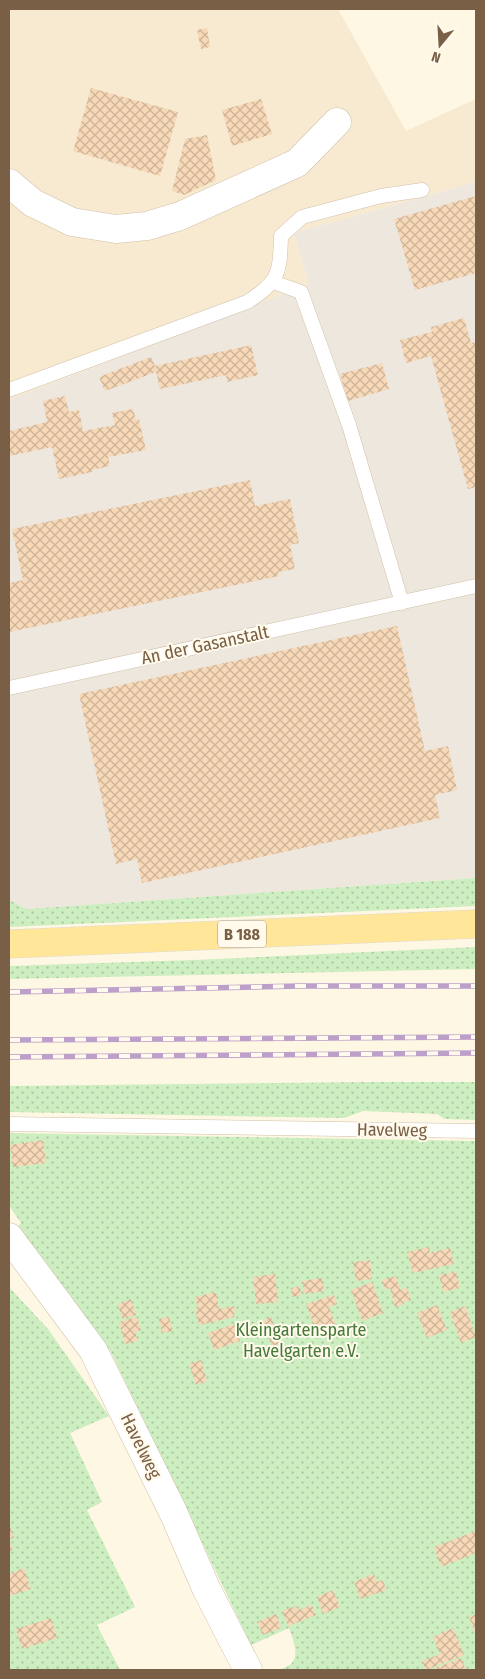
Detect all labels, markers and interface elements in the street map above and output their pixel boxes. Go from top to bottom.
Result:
north arrow [415,20,465,70]
text: N [430,48,443,66]
street label: An der Gasanstalt [139,621,271,669]
road number: B 188 [218,921,266,948]
street label: Havelweg [357,1118,428,1142]
park label: Kleingartensparte Havelgarten e.V. [235,1319,367,1362]
street label: Havelweg [116,1410,167,1483]

